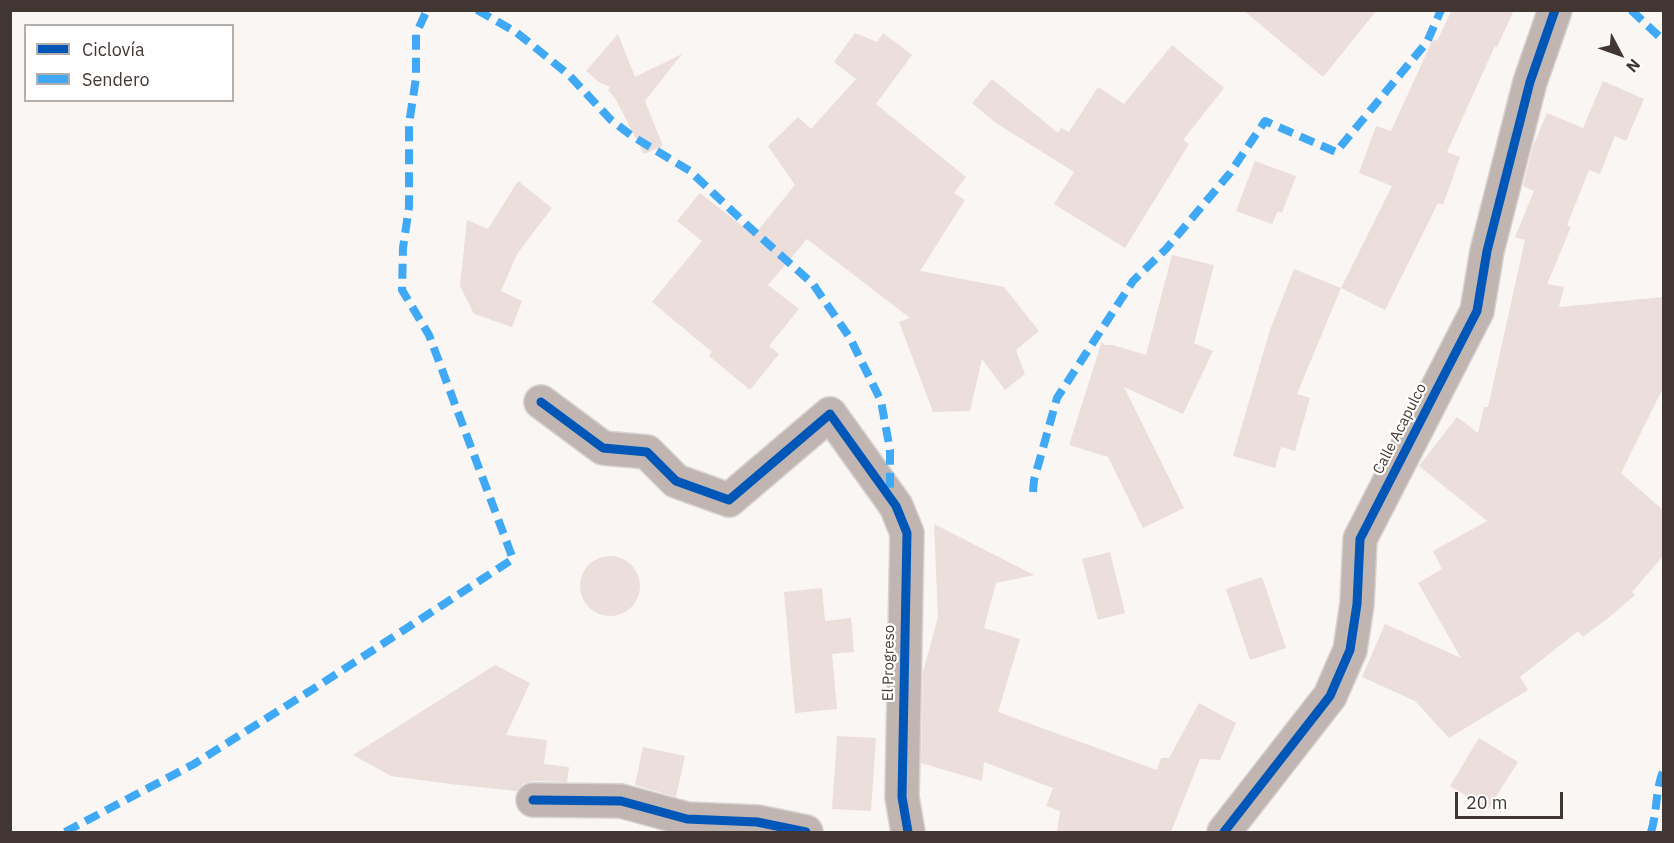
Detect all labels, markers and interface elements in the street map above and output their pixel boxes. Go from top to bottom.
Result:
legend [24,24,234,102]
north arrow [1590,24,1650,84]
text: Ciclovía [82,38,145,61]
text: N [1622,55,1645,77]
text: Sendero [82,68,149,91]
street label: Calle Acapulco [1369,381,1431,477]
street label: El Progreso [879,625,899,701]
scale bar [1458,780,1566,818]
text: 20 m [1466,791,1508,814]

